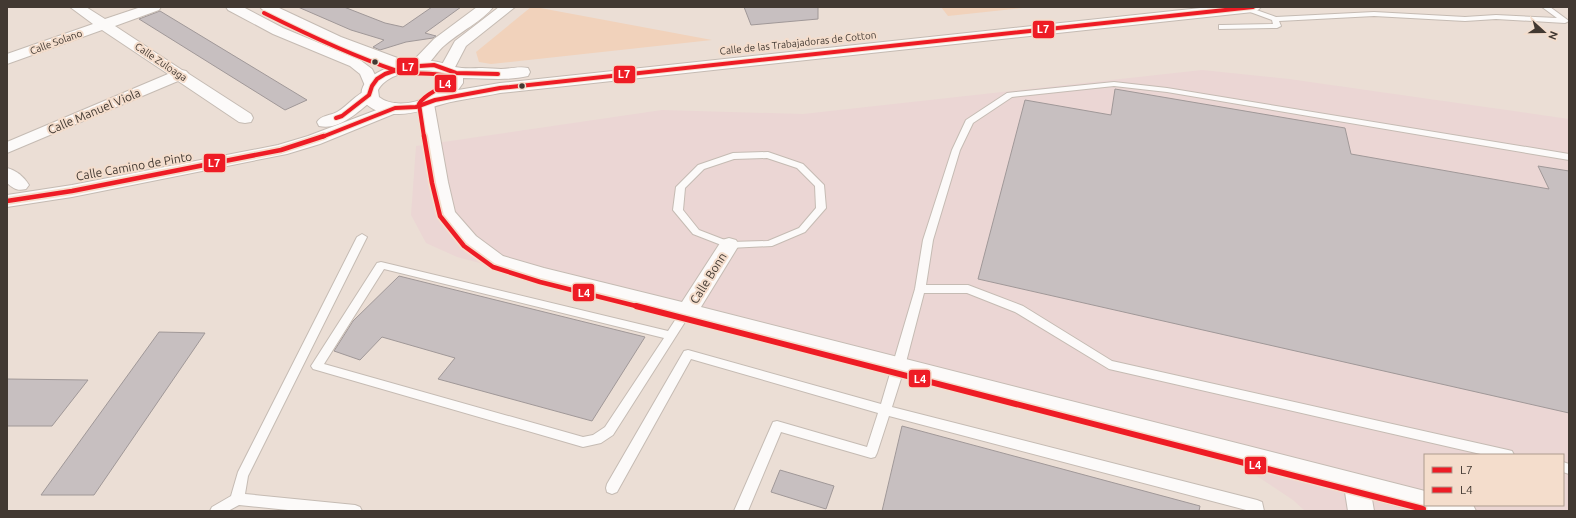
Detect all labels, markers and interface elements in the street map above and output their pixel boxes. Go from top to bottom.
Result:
north arrow [1524,12,1564,52]
line badge: L7 [1032,20,1055,39]
text: L7 [1037,23,1049,35]
street label: Calle Solano [28,27,84,57]
street label: Calle de las Trabajadoras de Cotton [719,29,877,57]
text: N [1546,30,1560,42]
street label: Calle Zuloaga [133,41,189,83]
unlabelled marker [370,57,380,67]
line badge: L7 [396,57,419,76]
text: L7 [402,61,414,73]
line badge: L7 [613,65,636,84]
text: L7 [618,68,630,80]
line badge: L4 [434,74,457,93]
text: L4 [439,78,451,90]
unlabelled marker [517,81,527,91]
street label: Calle Manuel Viola [46,86,142,136]
street label: Calle Camino de Pinto [75,149,193,183]
line badge: L7 [203,153,226,173]
text: L7 [208,157,220,169]
street label: Calle Bonn [687,250,729,306]
line badge: L4 [572,283,595,302]
text: L4 [578,287,590,299]
line badge: L4 [908,369,931,388]
text: L4 [914,373,926,385]
legend [1424,454,1564,506]
line badge: L4 [1244,456,1267,475]
text: L4 [1249,459,1261,471]
text: L7 [1460,463,1473,476]
text: L4 [1460,483,1473,496]

